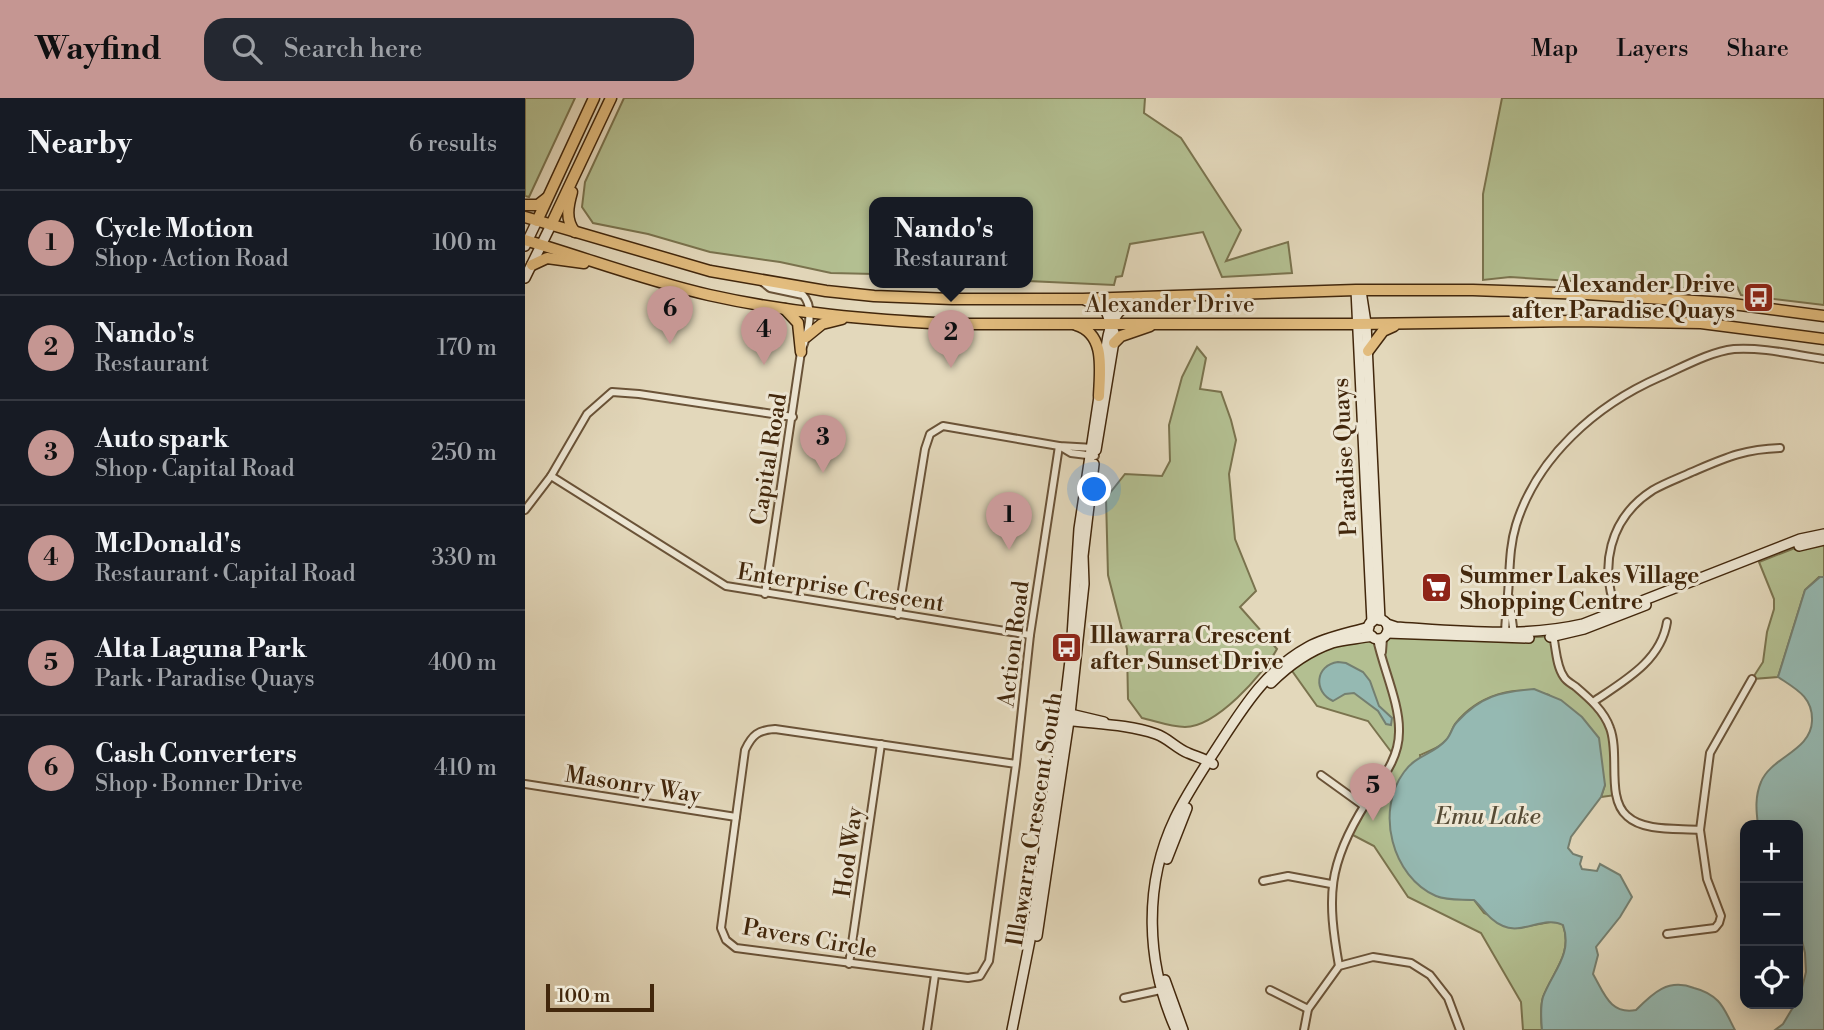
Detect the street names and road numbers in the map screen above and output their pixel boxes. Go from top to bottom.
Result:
street label: Alexander Drive [1084,291,1255,319]
street label: Paradise Quays [1327,377,1363,537]
street label: Capital Road [745,391,793,527]
street label: Enterprise Crescent [735,558,947,618]
street label: Action Road [992,579,1036,710]
street label: Illawarra Crescent South [1001,690,1069,948]
street label: Masonry Way [563,760,704,810]
street label: Hod Way [829,804,869,899]
street label: Pavers Circle [740,913,879,965]

